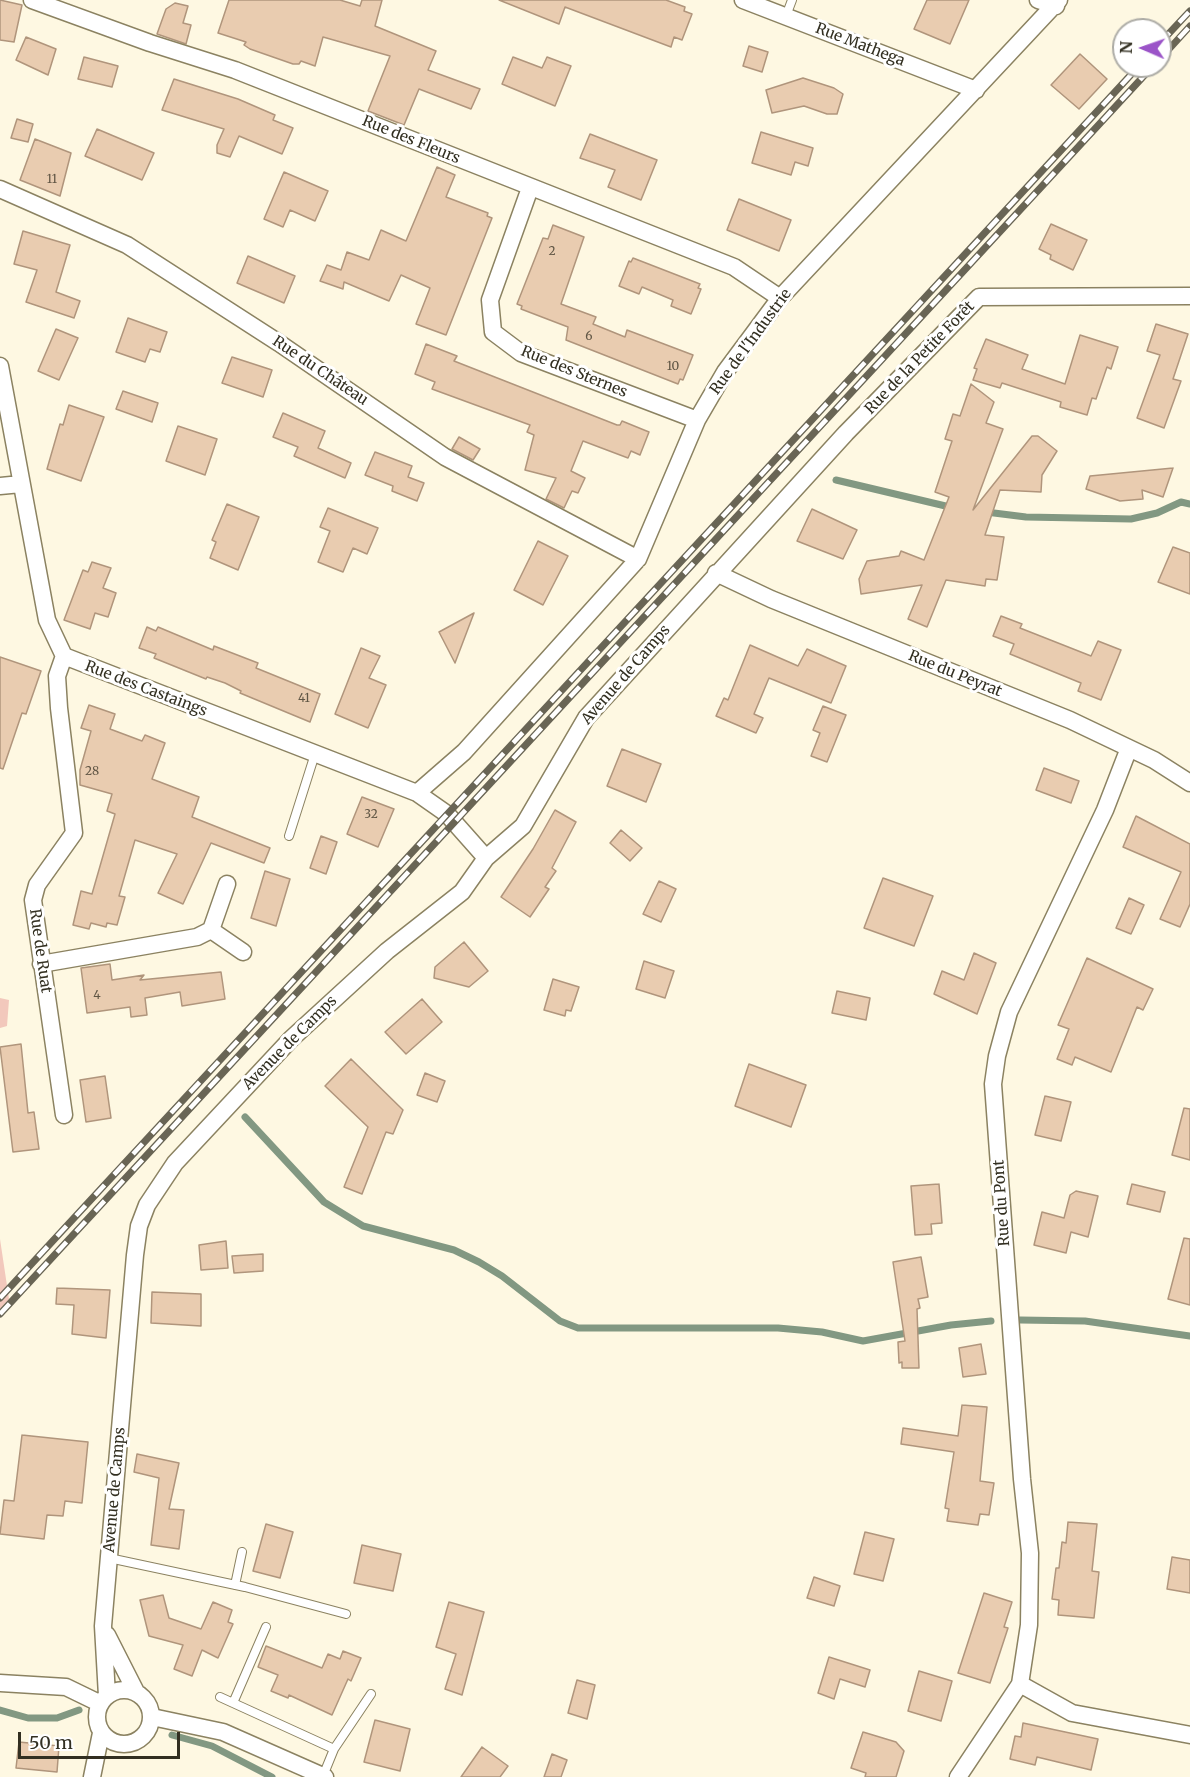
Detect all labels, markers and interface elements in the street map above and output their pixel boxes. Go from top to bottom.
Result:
north arrow [1112,18,1172,78]
street label: Rue Mathega [813,20,907,70]
text: N [1116,41,1136,54]
street label: Rue des Fleurs [359,112,463,168]
house number: 11 [47,173,57,187]
house number: 2 [548,245,556,259]
street label: Rue de l'Industrie [707,286,795,398]
street label: Rue de la Petite Forêt [861,298,979,418]
house number: 6 [585,330,593,344]
street label: Rue du Château [269,332,371,410]
street label: Rue des Sternes [518,342,630,402]
house number: 10 [667,360,679,374]
street label: Avenue de Camps [578,622,674,728]
street label: Rue du Peyrat [906,647,1004,701]
street label: Rue des Castaings [82,657,210,721]
house number: 41 [298,692,310,706]
house number: 28 [85,765,99,779]
house number: 32 [364,808,378,822]
street label: Rue de Ruat [25,908,55,994]
house number: 4 [93,989,101,1003]
street label: Avenue de Camps [239,992,341,1094]
street label: Rue du Pont [990,1159,1014,1247]
street label: Avenue de Camps [101,1427,129,1553]
scale bar [21,1720,183,1758]
text: 50 m [29,1731,73,1754]

